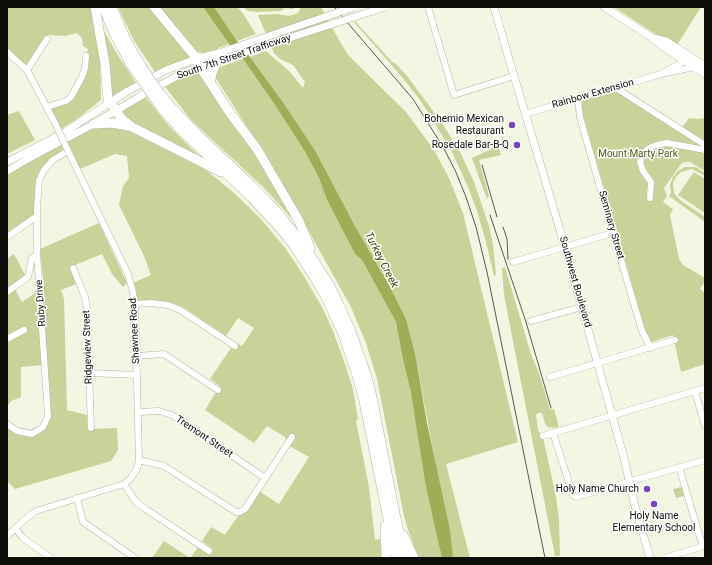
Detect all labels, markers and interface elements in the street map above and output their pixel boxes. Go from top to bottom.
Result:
street label: South 7th Street Trafficway [175,32,293,82]
street label: Rainbow Extension [551,77,635,111]
place label: Bohemio Mexican Restaurant [424,113,504,136]
marker: Bohemio Mexican Restaurant [507,120,517,130]
place label: Rosedale Bar-B-Q [432,139,509,151]
marker: Rosedale Bar-B-Q [512,140,522,150]
park label: Mount Marty Park [598,148,678,160]
street label: Seminary Street [596,189,626,261]
water label: Turkey Creek [361,230,401,290]
street label: Southwest Boulevard [556,235,594,329]
street label: Ruby Drive [33,279,49,327]
street label: Shawnee Road [127,298,143,364]
street label: Ridgeview Street [81,310,95,384]
street label: Tremont Street [173,413,235,461]
place label: Holy Name Church [556,483,639,495]
marker: Holy Name Church [642,484,652,494]
marker: Holy Name Elementary School [649,499,659,509]
place label: Holy Name Elementary School [613,510,695,534]

